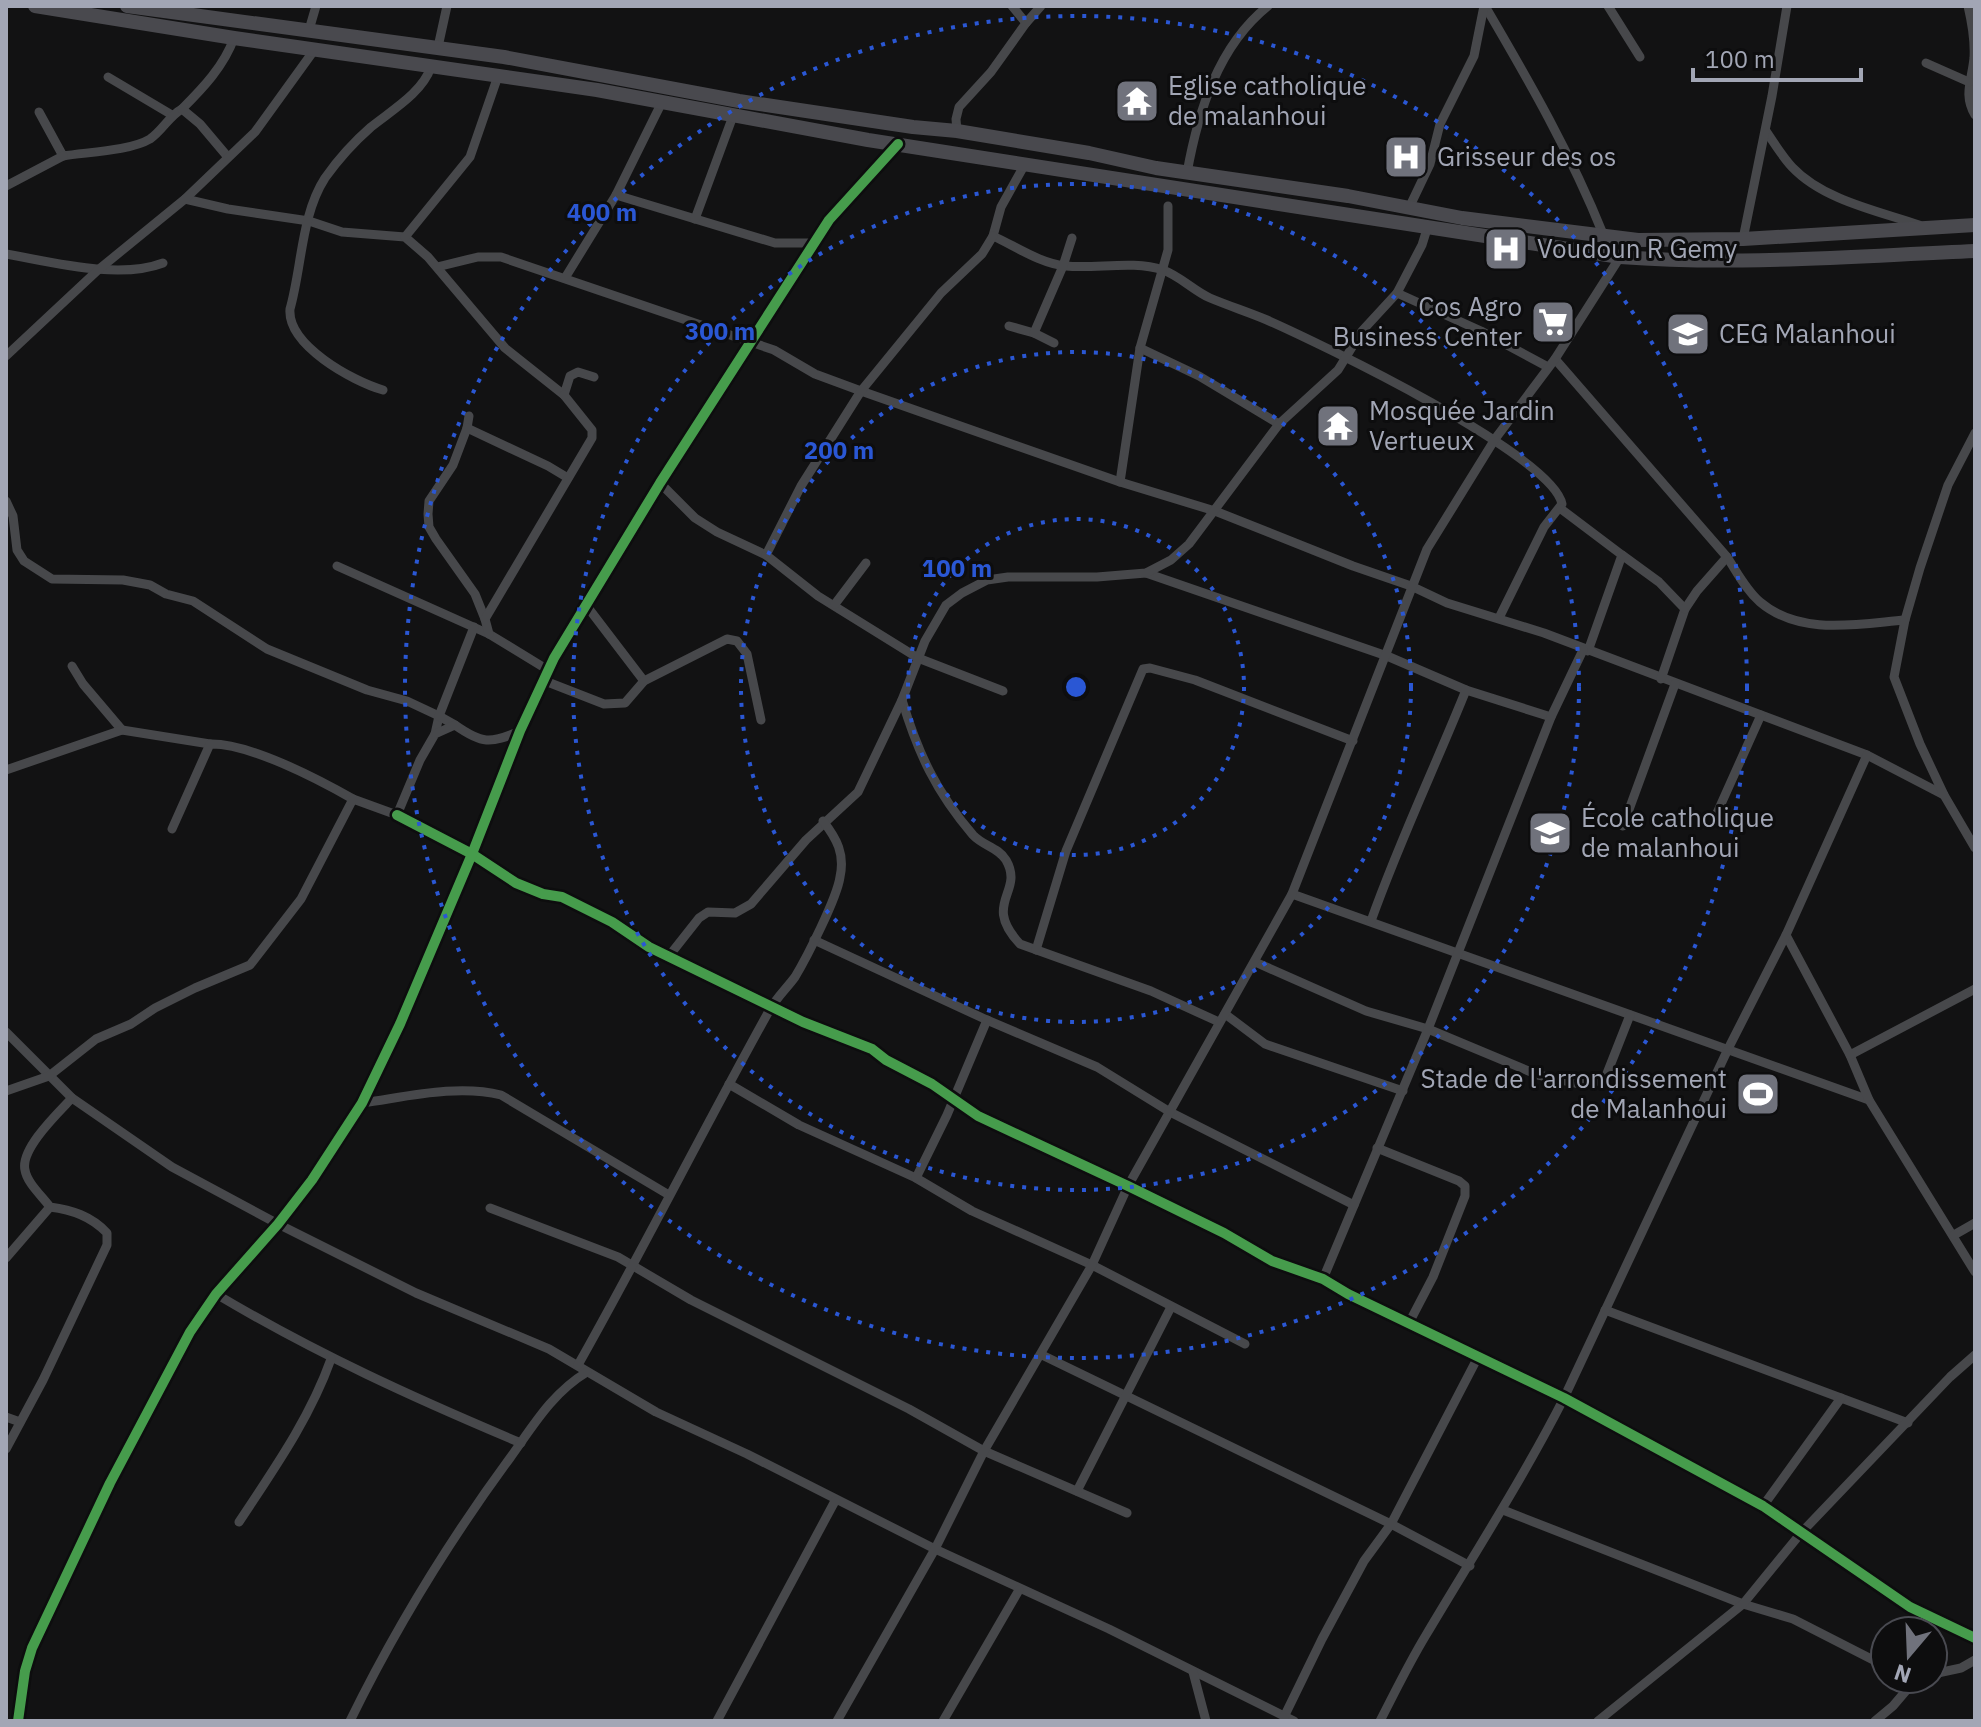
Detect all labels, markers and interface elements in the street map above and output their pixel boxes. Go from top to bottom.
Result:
scale bar [1693,32,1861,82]
text: 100 m [1705,43,1775,75]
place label: Eglise catholique de malanhoui [1168,68,1367,132]
temple icon: Eglise catholique de malanhoui [1113,77,1161,125]
hospital icon: Grisseur des os [1382,133,1430,181]
place label: Grisseur des os [1437,139,1616,173]
text: 400 m [567,196,637,228]
hospital icon: Voudoun R Gemy [1482,225,1530,273]
place label: Voudoun R Gemy [1537,231,1737,265]
place label: Cos Agro Business Center [1333,289,1522,353]
supermarket icon: Cos Agro Business Center [1529,298,1577,346]
school or university icon: CEG Malanhoui [1664,310,1712,358]
text: 300 m [685,315,755,347]
place label: CEG Malanhoui [1719,316,1896,350]
place label: Mosquée Jardin Vertueux [1369,393,1555,457]
temple icon: Mosquée Jardin Vertueux [1314,402,1362,450]
text: 200 m [804,434,874,466]
text: 100 m [922,552,992,584]
centre of rings [1062,673,1090,701]
place label: École catholique de malanhoui [1581,800,1774,864]
school or university icon: École catholique de malanhoui [1526,809,1574,857]
place label: Stade de l'arrondissement de Malanhoui [1420,1061,1727,1125]
sports icon: Stade de l'arrondissement de Malanhoui [1734,1070,1782,1118]
north arrow [1869,1615,1949,1695]
text: N [1890,1658,1915,1691]

